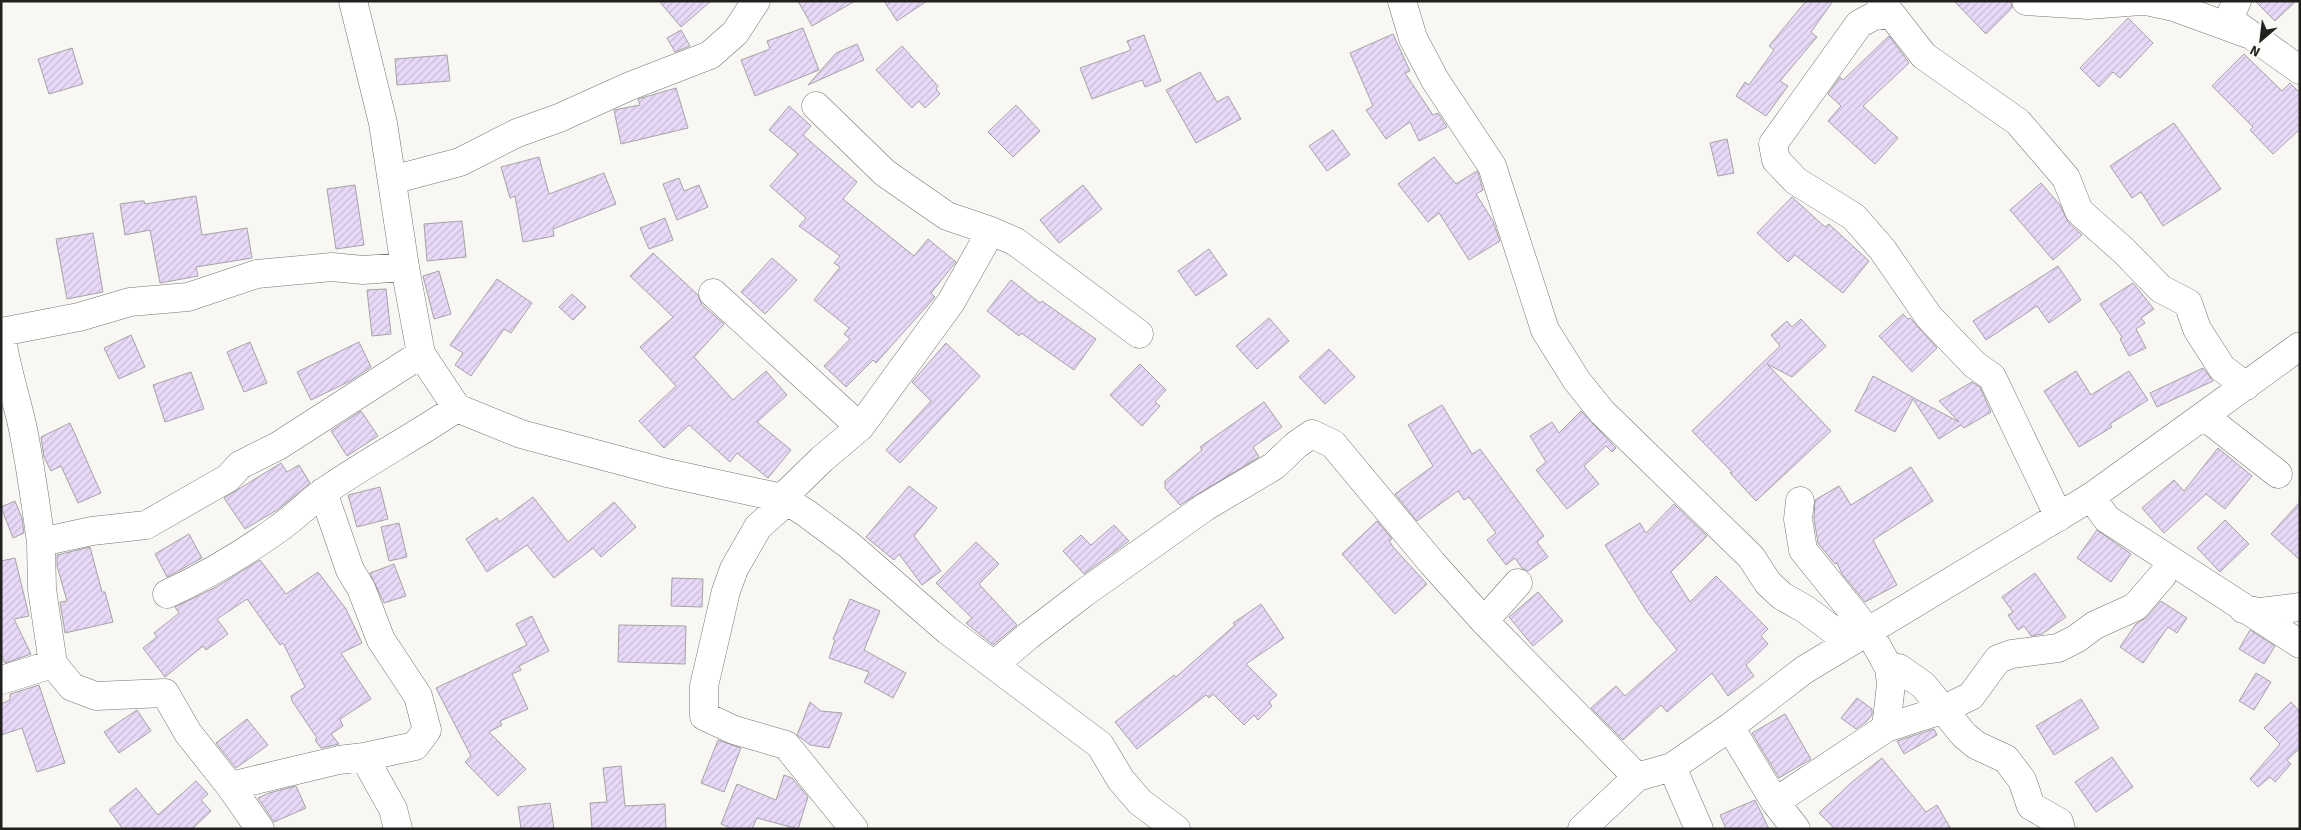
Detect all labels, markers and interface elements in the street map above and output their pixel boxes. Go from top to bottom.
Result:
north arrow [2236,15,2286,65]
text: N [2247,40,2264,62]

